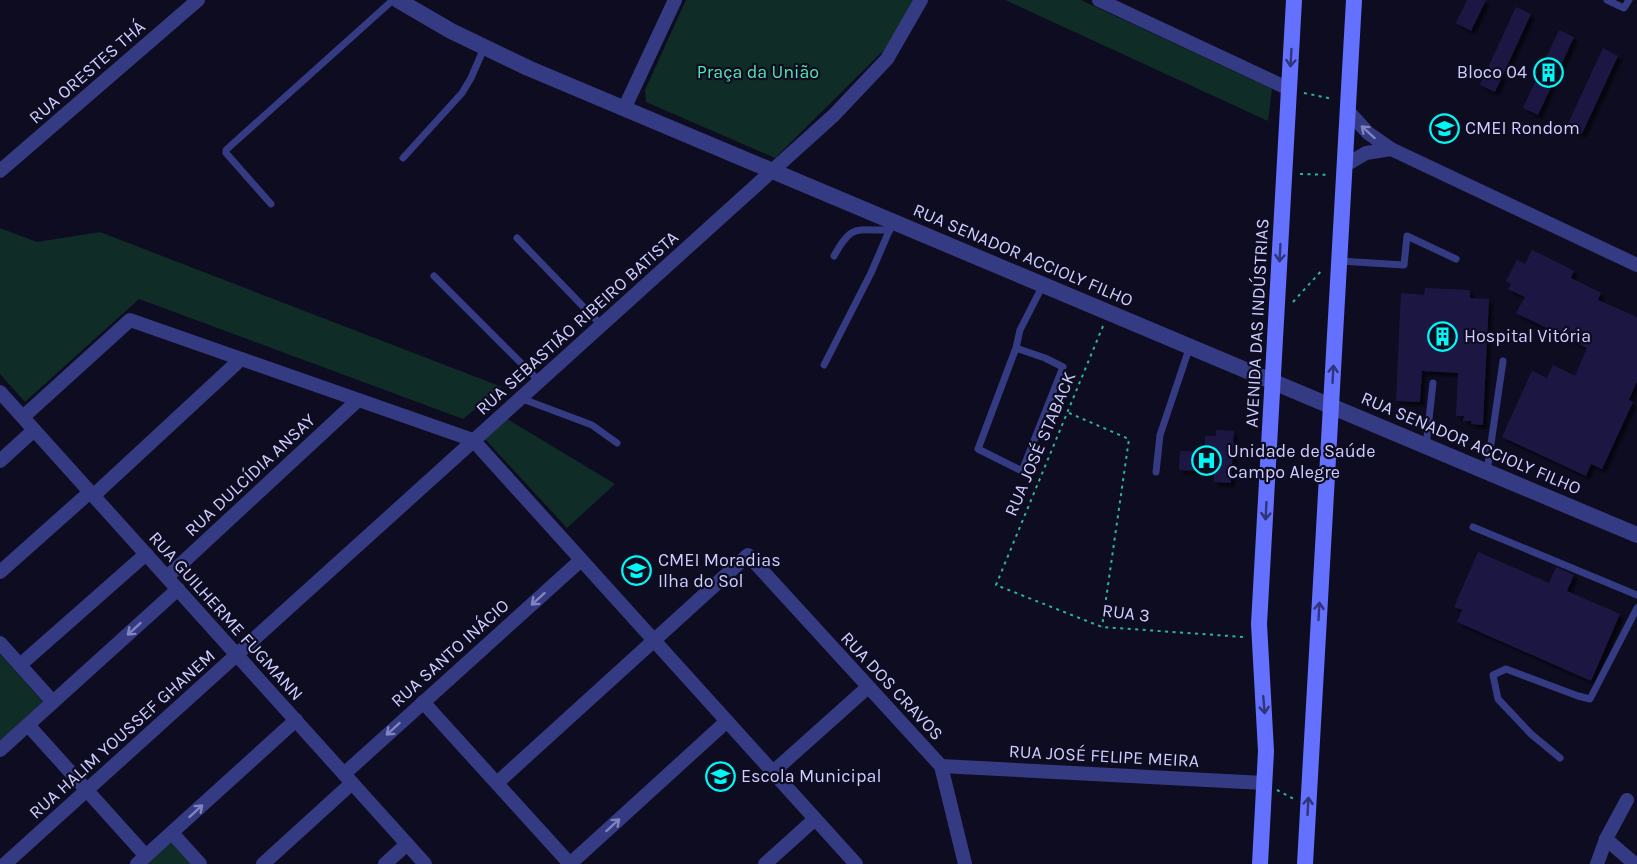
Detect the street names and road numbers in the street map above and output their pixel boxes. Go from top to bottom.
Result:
street label: RUA ORESTES THÁ [24,15,150,128]
street label: RUA SENADOR ACCIOLY FILHO [910,199,1136,311]
street label: AVENIDA DAS INDÚSTRIAS [1240,218,1273,428]
street label: RUA SEBASTIÃO RIBEIRO BATISTA [471,226,683,420]
street label: RUA JOSÉ STABACK [999,368,1080,519]
street label: RUA SENADOR ACCIOLY FILHO [1358,387,1584,499]
street label: RUA DULCÍDIA ANSAY [180,408,320,541]
street label: RUA GUILHERME FUGMANN [144,527,308,705]
street label: RUA SANTO INÁCIO [386,593,514,712]
street label: RUA 3 [1101,599,1151,627]
street label: RUA DOS CRAVOS [836,627,948,745]
street label: RUA HALIM YOUSSEF GHANEM [24,645,220,823]
street label: RUA JOSÉ FELIPE MEIRA [1008,739,1200,772]

